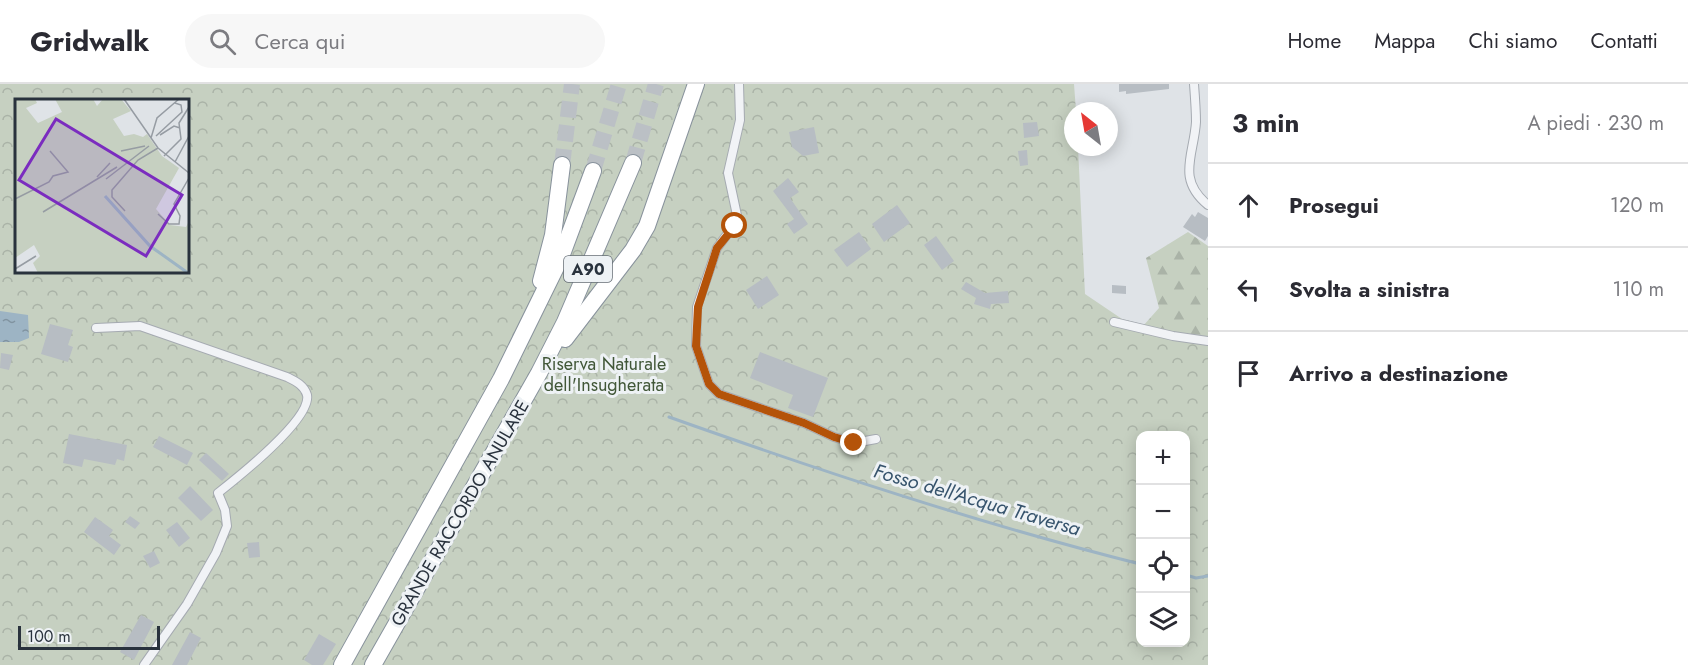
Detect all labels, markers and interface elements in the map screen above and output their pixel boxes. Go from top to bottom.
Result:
search box [185,14,605,68]
text: Gridwalk [30,21,149,62]
icon: search [206,25,239,58]
text: Cerca qui [254,25,346,57]
text: Home [1288,26,1341,56]
text: Mappa [1374,26,1435,56]
text: Chi siamo [1468,26,1557,56]
text: Contatti [1590,26,1658,56]
inset map [15,99,189,273]
north arrow [1064,102,1118,156]
text: 3 min [1232,104,1299,142]
text: A piedi · 230 m [1527,109,1664,138]
icon: ahead [1232,189,1265,222]
text: Prosegui [1289,189,1379,221]
text: 120 m [1610,191,1664,220]
route start [721,212,747,238]
road number: A90 [564,256,612,282]
icon: left [1232,273,1265,306]
text: Svolta a sinistra [1289,273,1450,305]
text: 110 m [1612,275,1664,304]
park label: Riserva Naturale dell'Insugherata [542,351,666,398]
icon: arrive [1232,357,1265,390]
text: Arrivo a destinazione [1289,357,1508,389]
street label: GRANDE RACCORDO ANULARE [384,395,536,631]
route end [840,429,866,455]
map controls [1136,431,1190,647]
button: + [1136,431,1190,485]
water label: Fosso dell'Acqua Traversa [870,457,1084,543]
button: − [1136,485,1190,539]
button: locate [1136,539,1190,593]
button: layers [1136,593,1190,647]
scale bar [18,623,160,650]
text: 100 m [27,625,71,648]

